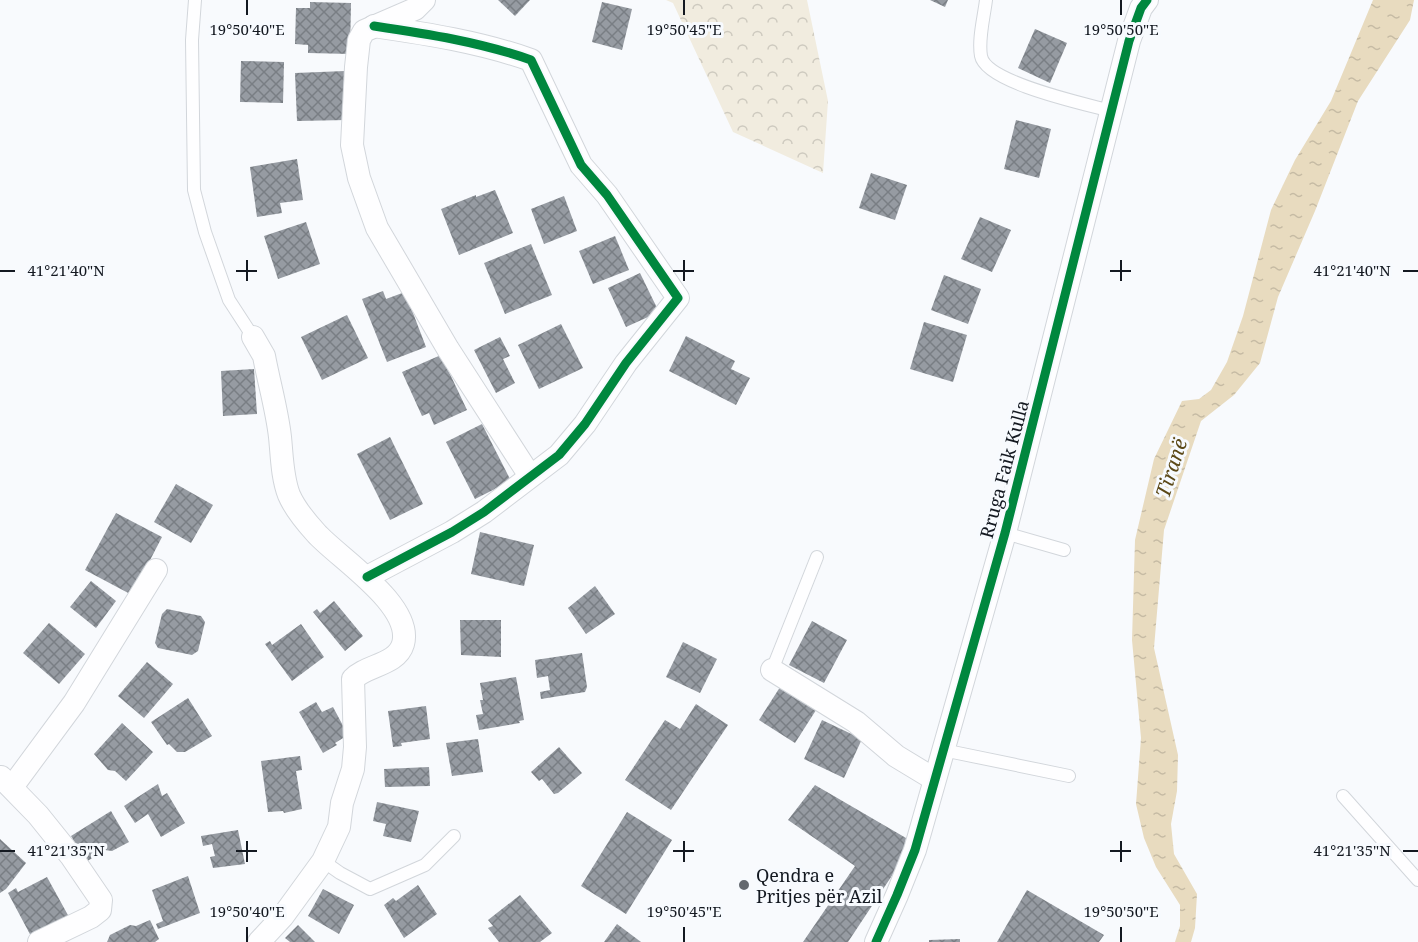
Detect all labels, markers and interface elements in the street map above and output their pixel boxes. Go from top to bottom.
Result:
text: 19°50'40"E [209,19,285,39]
text: 19°50'45"E [646,19,722,39]
text: 19°50'50"E [1083,19,1159,39]
text: 41°21'40"N [27,260,105,280]
text: 41°21'40"N [1313,260,1391,280]
street label: Rruga Faik Kulla [974,397,1034,541]
water label: Tiranë [1149,435,1193,501]
text: 41°21'35"N [27,840,105,860]
text: 41°21'35"N [1313,840,1391,860]
place label: Qendra e Pritjes për Azil [756,863,883,908]
marker: Qendra e Pritjes për Azil [737,878,751,892]
text: 19°50'40"E [209,901,285,921]
text: 19°50'45"E [646,901,722,921]
text: 19°50'50"E [1083,901,1159,921]

